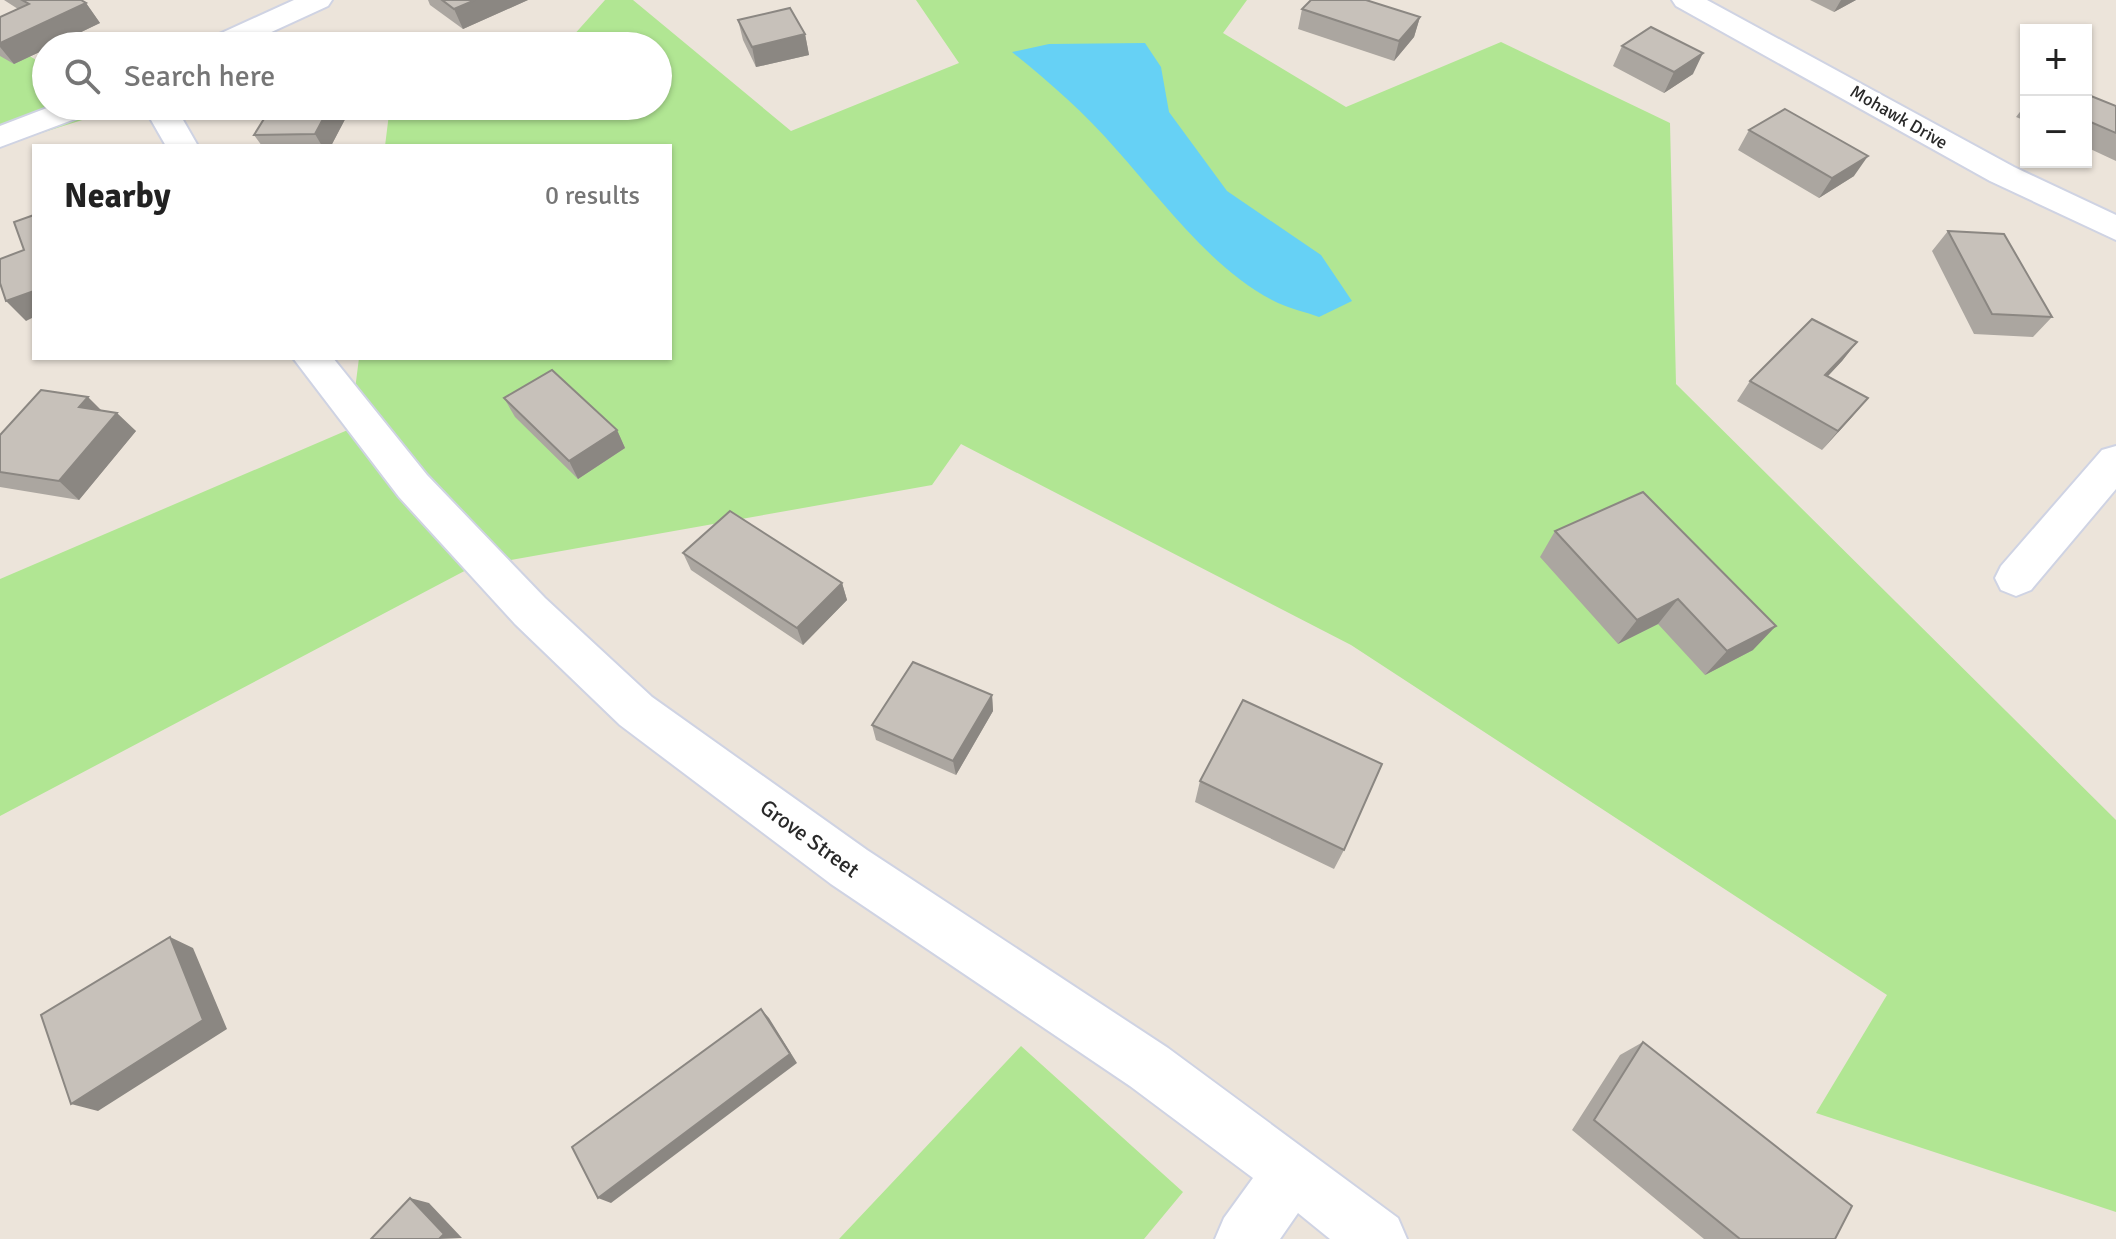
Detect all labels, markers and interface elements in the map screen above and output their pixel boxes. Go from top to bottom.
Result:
map controls [2020,24,2092,168]
button: + [2020,24,2092,96]
search box [32,32,672,120]
icon: search [60,54,104,98]
text: Search here [124,58,275,95]
street label: Mohawk Drive [1846,80,1952,154]
button: − [2020,96,2092,168]
text: Nearby [64,175,171,217]
text: 0 results [545,180,640,212]
street label: Grove Street [755,793,865,884]

